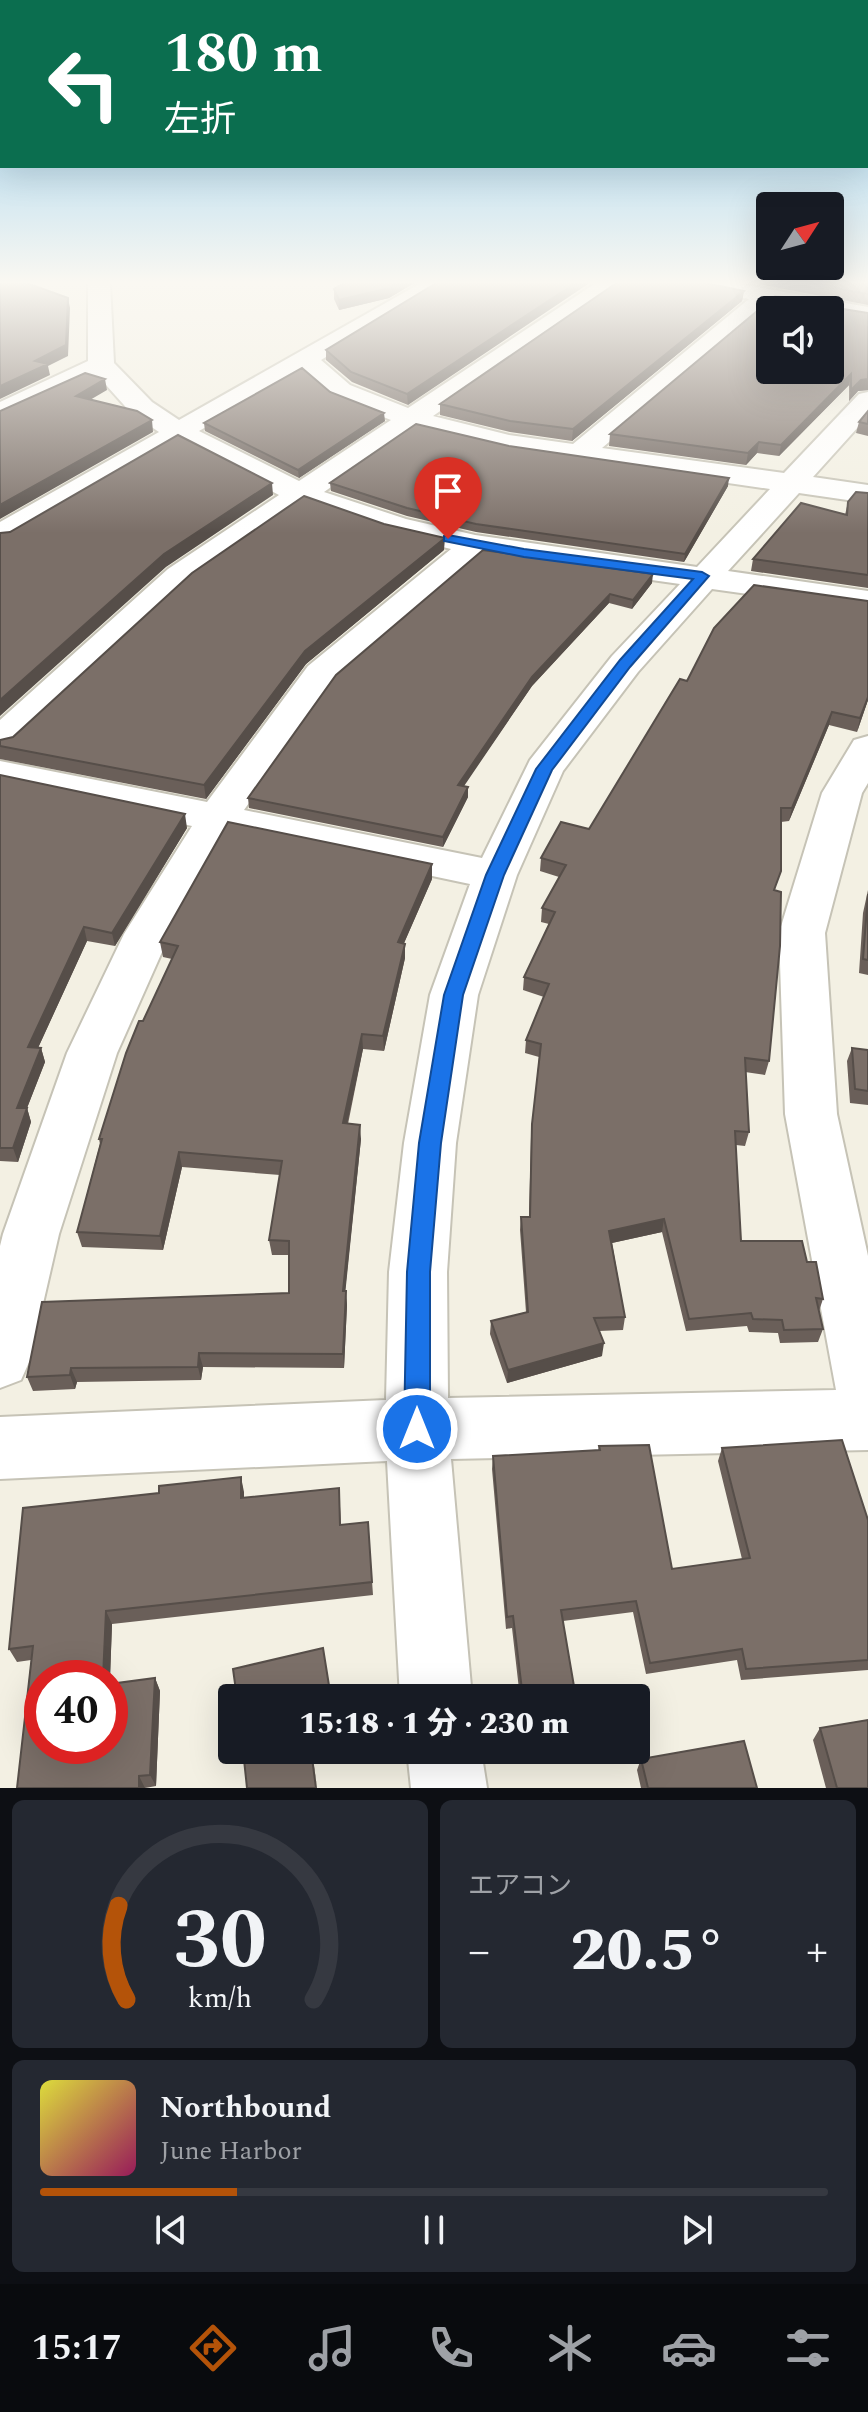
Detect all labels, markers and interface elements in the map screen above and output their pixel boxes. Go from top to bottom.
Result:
text: 180 m [164,12,323,97]
icon: left [32,32,136,136]
text: 左折 [164,93,236,148]
north arrow [756,192,844,280]
map controls [756,192,844,384]
button: sound [756,296,844,384]
pin [414,457,482,539]
icon: arrive [426,469,470,513]
position arrow [375,1387,459,1471]
speed limit sign: 40 [24,1660,128,1764]
text: 15:18 · 1 分 · 230 m [299,1701,569,1747]
text: エアコン [468,1866,572,1906]
text: 30 [173,1878,267,2005]
text: 20.5° [571,1905,725,1997]
text: − [468,1918,490,1985]
text: + [806,1918,828,1985]
text: km/h [188,1977,252,2020]
text: Northbound [160,2085,331,2131]
text: June Harbor [160,2131,302,2171]
icon: previous [149,2208,193,2252]
icon: pause [412,2208,456,2252]
icon: next [675,2208,719,2252]
icon: directions [185,2320,241,2376]
icon: music [304,2320,360,2376]
icon: phone [423,2320,479,2376]
icon: climate [542,2320,598,2376]
icon: car [661,2320,717,2376]
icon: filters [780,2320,836,2376]
text: 15:17 [32,2321,122,2376]

